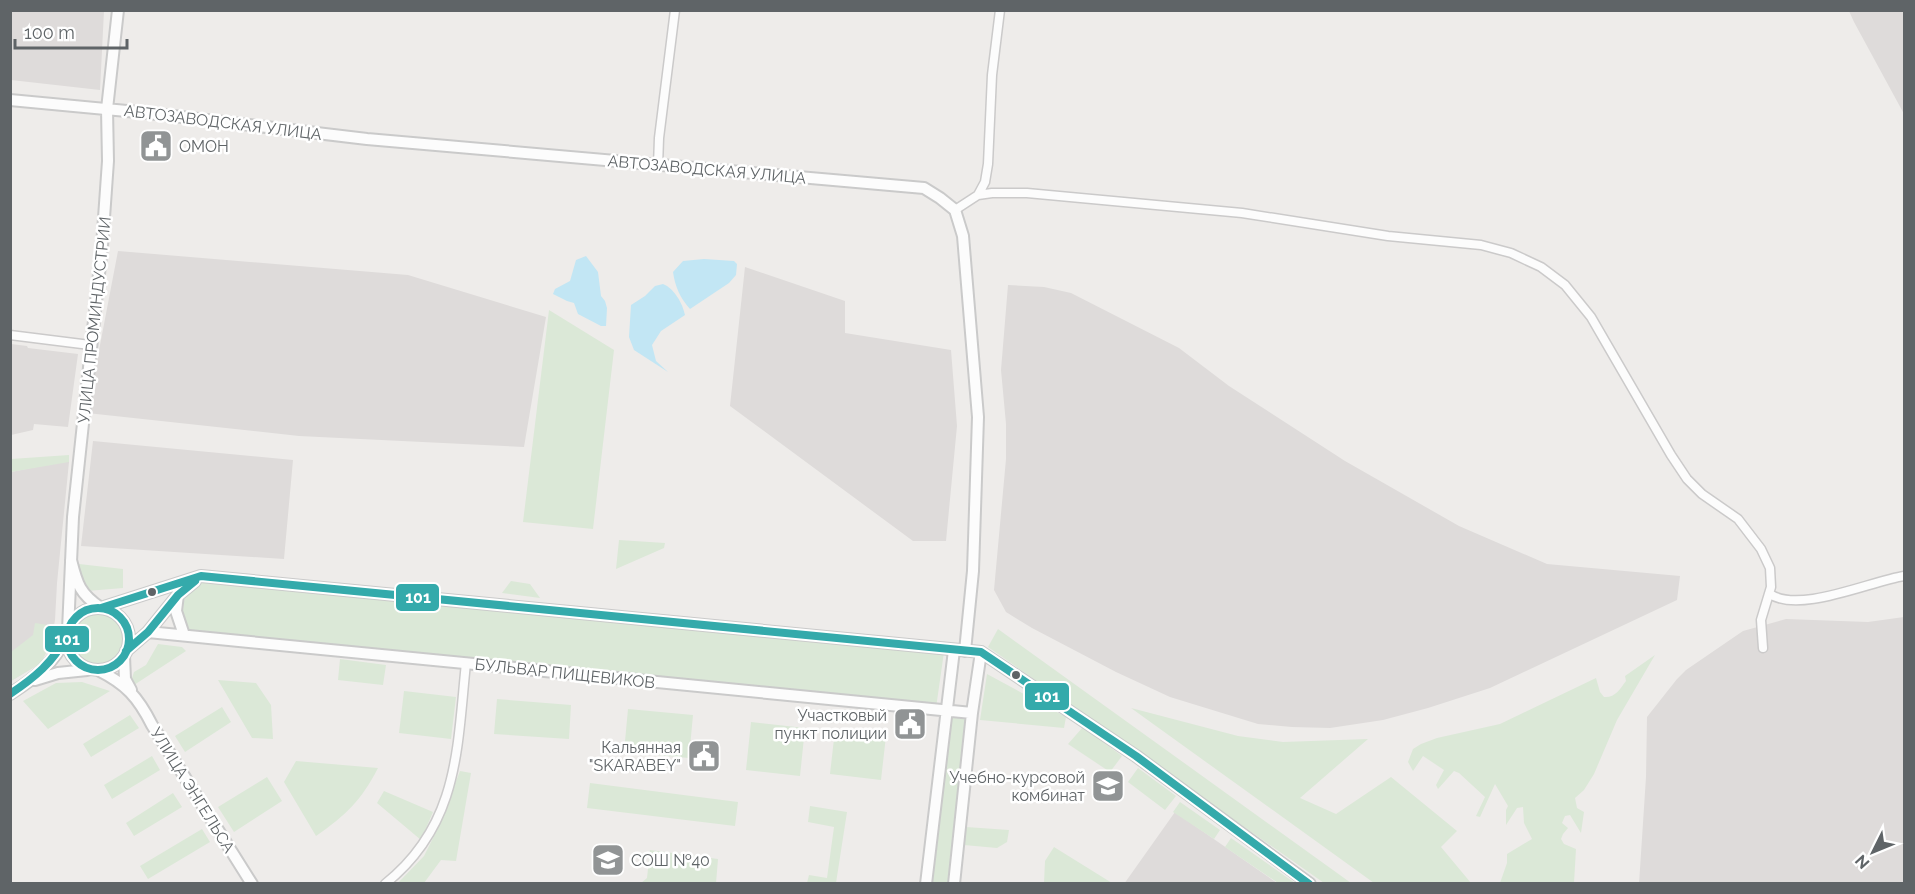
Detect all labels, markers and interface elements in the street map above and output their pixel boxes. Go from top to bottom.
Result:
scale bar [15,12,128,50]
text: 100 m [24,22,75,43]
street label: АВТОЗАВОДСКАЯ УЛИЦА [123,101,323,144]
public building icon: ОМОН [138,128,174,164]
place label: ОМОН [179,137,229,156]
street label: АВТОЗАВОДСКАЯ УЛИЦА [607,151,807,188]
street label: УЛИЦА ПРОМИНДУСТРИИ [74,216,115,424]
line badge: 101 [395,583,440,612]
unlabelled marker [146,586,158,598]
text: 101 [405,588,431,607]
line badge: 101 [44,625,90,653]
text: 101 [54,630,80,649]
street label: БУЛЬВАР ПИЩЕВИКОВ [474,655,656,692]
unlabelled marker [1010,669,1022,681]
line badge: 101 [1024,682,1070,711]
text: 101 [1034,687,1060,706]
place label: Участковый пункт полиции [774,706,887,743]
public building icon: Участковый пункт полиции [892,706,928,742]
street label: УЛИЦА ЭНГЕЛЬСА [146,724,239,857]
place label: Кальянная "SKARABEY" [589,738,681,775]
public building icon: Кальянная "SKARABEY" [686,738,722,774]
place label: Учебно-курсовой комбинат [949,768,1085,805]
school or university icon: Учебно-курсовой комбинат [1090,768,1126,804]
north arrow [1843,822,1903,882]
school or university icon: СОШ №40 [590,842,626,878]
place label: СОШ №40 [631,851,710,870]
text: N [1851,851,1874,873]

